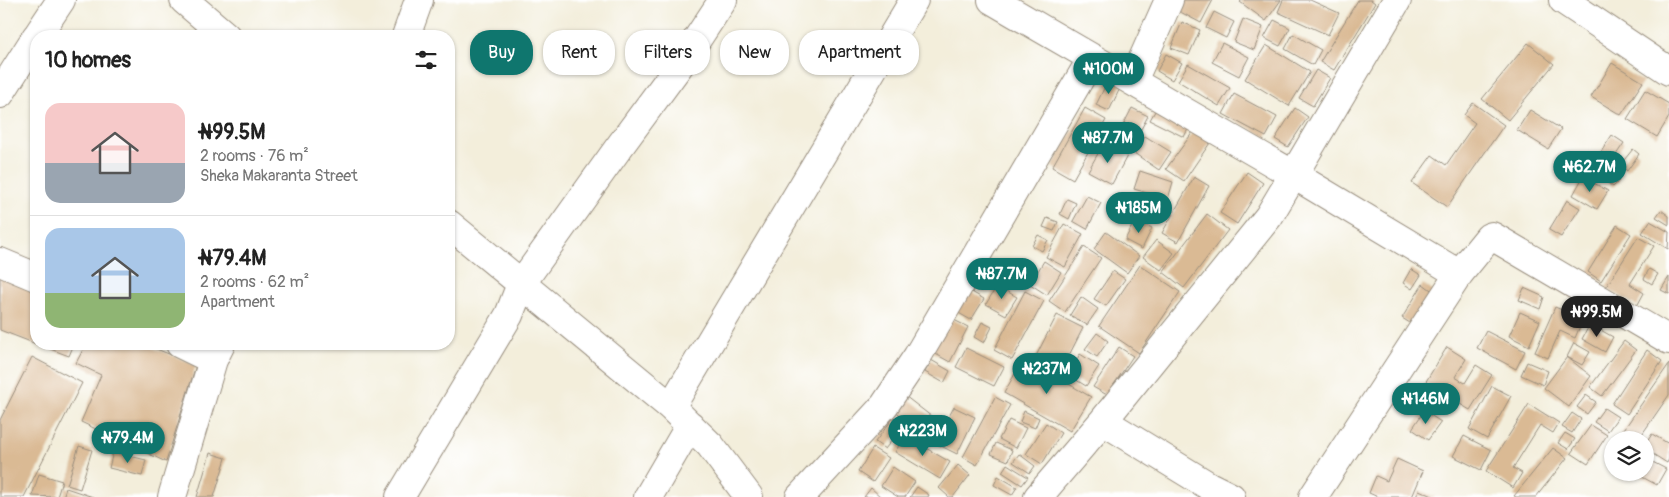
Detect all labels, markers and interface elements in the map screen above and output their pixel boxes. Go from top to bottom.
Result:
chip: Buy [470,30,533,75]
chip: Rent [543,30,615,75]
chip: Filters [625,30,710,75]
chip: New [720,30,789,75]
chip: Apartment [799,30,919,75]
icon: filters [412,46,440,74]
text: 10 homes [45,47,131,74]
pin: ₦100M [1074,52,1144,95]
text: ₦100M [1084,59,1134,79]
text: ₦99.5M [200,119,265,146]
pin: ₦87.7M [1067,121,1149,164]
icon: home [85,123,145,183]
text: ₦87.7M [1083,128,1133,148]
text: 2 rooms · 76 m² [200,146,309,166]
pin: ₦62.7M [1549,150,1631,193]
text: ₦62.7M [1564,157,1616,177]
text: Sheka Makaranta Street [200,166,358,186]
pin: ₦185M [1104,192,1174,234]
text: ₦185M [1117,198,1161,218]
text: ₦79.4M [200,245,266,272]
icon: home [85,248,145,308]
pin: ₦87.7M [961,258,1043,300]
text: ₦87.7M [977,264,1027,284]
text: 2 rooms · 62 m² [200,272,309,292]
text: Apartment [200,292,275,312]
pin: ₦99.5M [1556,296,1638,338]
text: ₦99.5M [1572,302,1622,322]
pin: ₦237M [1012,352,1082,395]
text: ₦237M [1024,359,1070,379]
pin: ₦146M [1391,382,1461,425]
text: ₦146M [1403,389,1449,409]
pin: ₦223M [888,414,958,457]
text: ₦223M [899,421,947,441]
pin: ₦79.4M [87,422,169,464]
text: ₦79.4M [103,428,153,448]
map controls [1604,431,1654,481]
button: layers [1604,431,1654,481]

